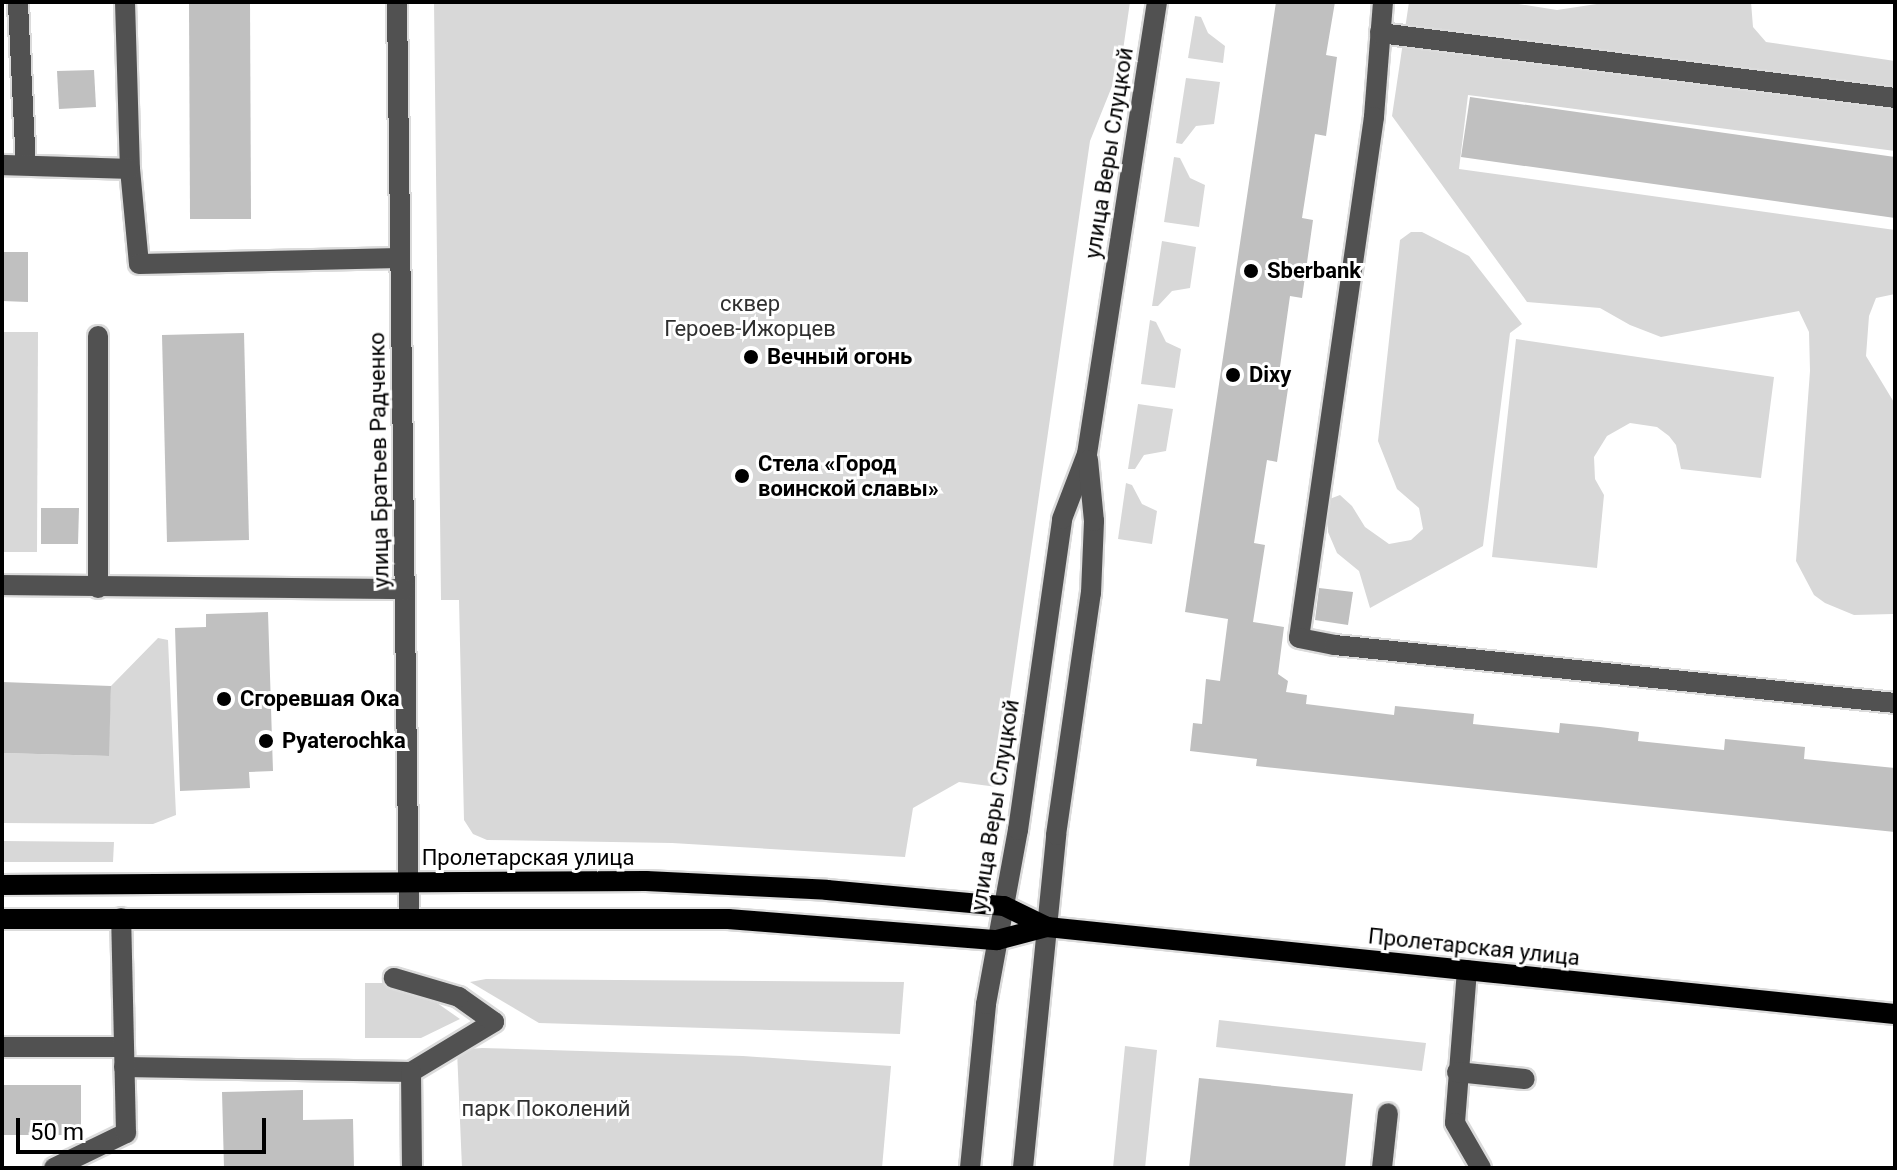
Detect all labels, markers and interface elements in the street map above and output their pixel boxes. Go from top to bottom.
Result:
street label: улица Веры Слуцкой [1079,45,1139,261]
place label: Sberbank [1267,258,1361,284]
marker: Sberbank [1242,262,1260,280]
park label: сквер Героев-Ижорцев [664,290,836,342]
street label: улица Братьев Радченко [364,332,394,588]
place label: Вечный огонь [767,344,912,370]
marker: Вечный огонь [742,348,760,366]
place label: Dixy [1249,362,1291,388]
marker: Dixy [1224,366,1242,384]
place label: Стела «Город воинской славы» [758,450,939,502]
marker: Стела «Город воинской славы» [733,467,751,485]
place label: Сгоревшая Ока [240,686,400,712]
marker: Сгоревшая Ока [215,690,233,708]
street label: улица Веры Слуцкой [965,697,1025,913]
place label: Pyaterochka [282,728,406,754]
marker: Pyaterochka [257,732,275,750]
street label: Пролетарская улица [422,845,634,871]
street label: Пролетарская улица [1367,923,1581,971]
park label: парк Поколений [461,1096,631,1122]
scale bar [20,1102,270,1152]
text: 50 m [30,1118,84,1146]

